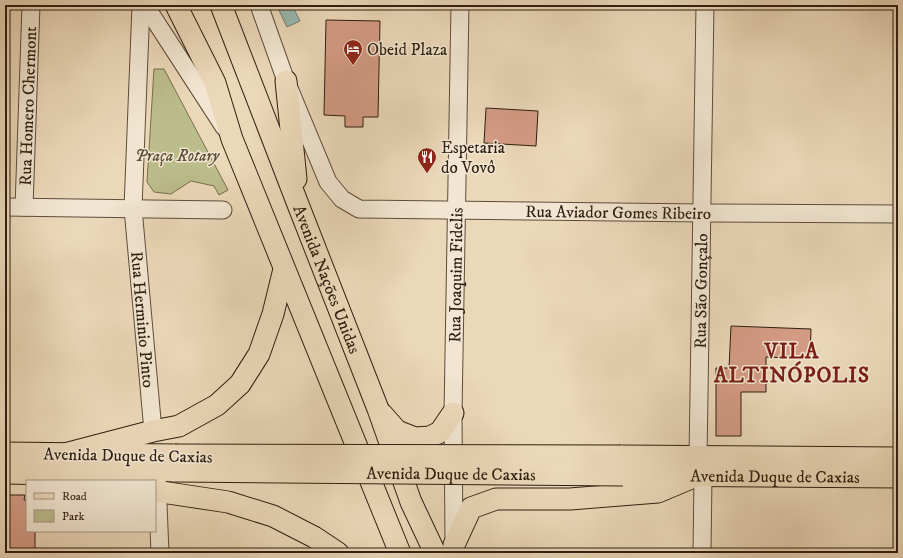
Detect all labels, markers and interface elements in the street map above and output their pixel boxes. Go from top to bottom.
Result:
street label: Rua Homero Chermont [15,25,42,186]
hotel icon: Obeid Plaza [342,38,364,66]
place label: Obeid Plaza [367,39,448,61]
place label: Espetaria do Vovô [441,137,506,179]
park label: Praça Rotary [135,145,221,167]
restaurant icon: Espetaria do Vovô [416,146,438,174]
street label: Rua Aviador Gomes Ribeiro [525,201,711,225]
street label: Avenida Nações Unidas [287,202,365,357]
street label: Rua Joaquim Fidelis [444,207,469,343]
street label: Rua São Gonçalo [690,233,713,349]
street label: Rua Herminio Pinto [125,250,159,389]
district label: VILA ALTINÓPOLIS [713,339,870,389]
street label: Avenida Duque de Caxias [43,444,213,468]
street label: Avenida Duque de Caxias [366,463,536,486]
street label: Avenida Duque de Caxias [690,465,860,489]
legend [26,480,156,532]
text: Road [62,489,87,504]
text: Park [62,509,84,524]

